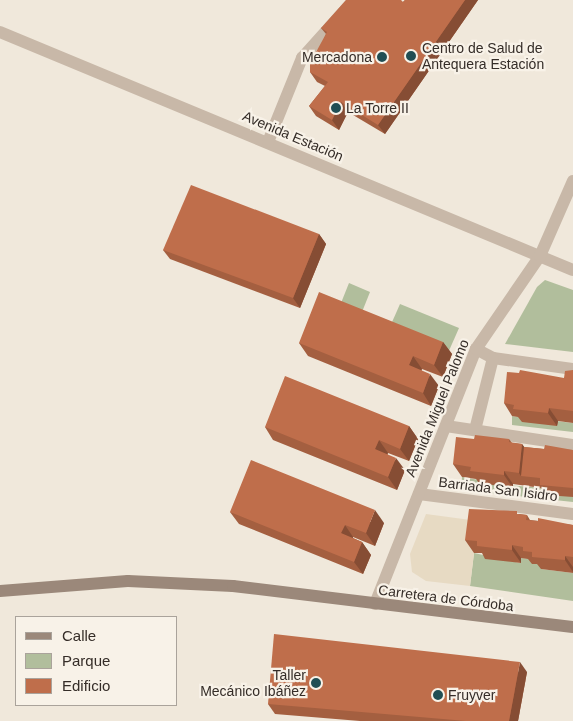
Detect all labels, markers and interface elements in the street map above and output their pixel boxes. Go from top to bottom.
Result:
place label: Centro de Salud de Antequera Estación [422,40,544,72]
place label: Mercadona [302,49,372,65]
marker: Centro de Salud de Antequera Estación [404,49,418,63]
marker: Mercadona [376,51,388,63]
place label: La Torre II [346,100,409,116]
marker: La Torre II [330,102,342,114]
street label: Avenida Estación [240,107,346,165]
street label: Avenida Miguel Palomo [402,337,472,479]
street label: Barriada San Isidro [438,473,558,505]
street label: Carretera de Córdoba [377,581,515,615]
legend [15,616,178,706]
text: Calle [62,627,96,644]
text: Parque [62,652,110,669]
place label: Taller Mecánico Ibáñez [200,667,306,700]
text: Edificio [62,677,110,694]
marker: Taller Mecánico Ibáñez [310,677,322,689]
place label: Fruyver [448,687,495,703]
marker: Fruyver [432,689,444,701]

